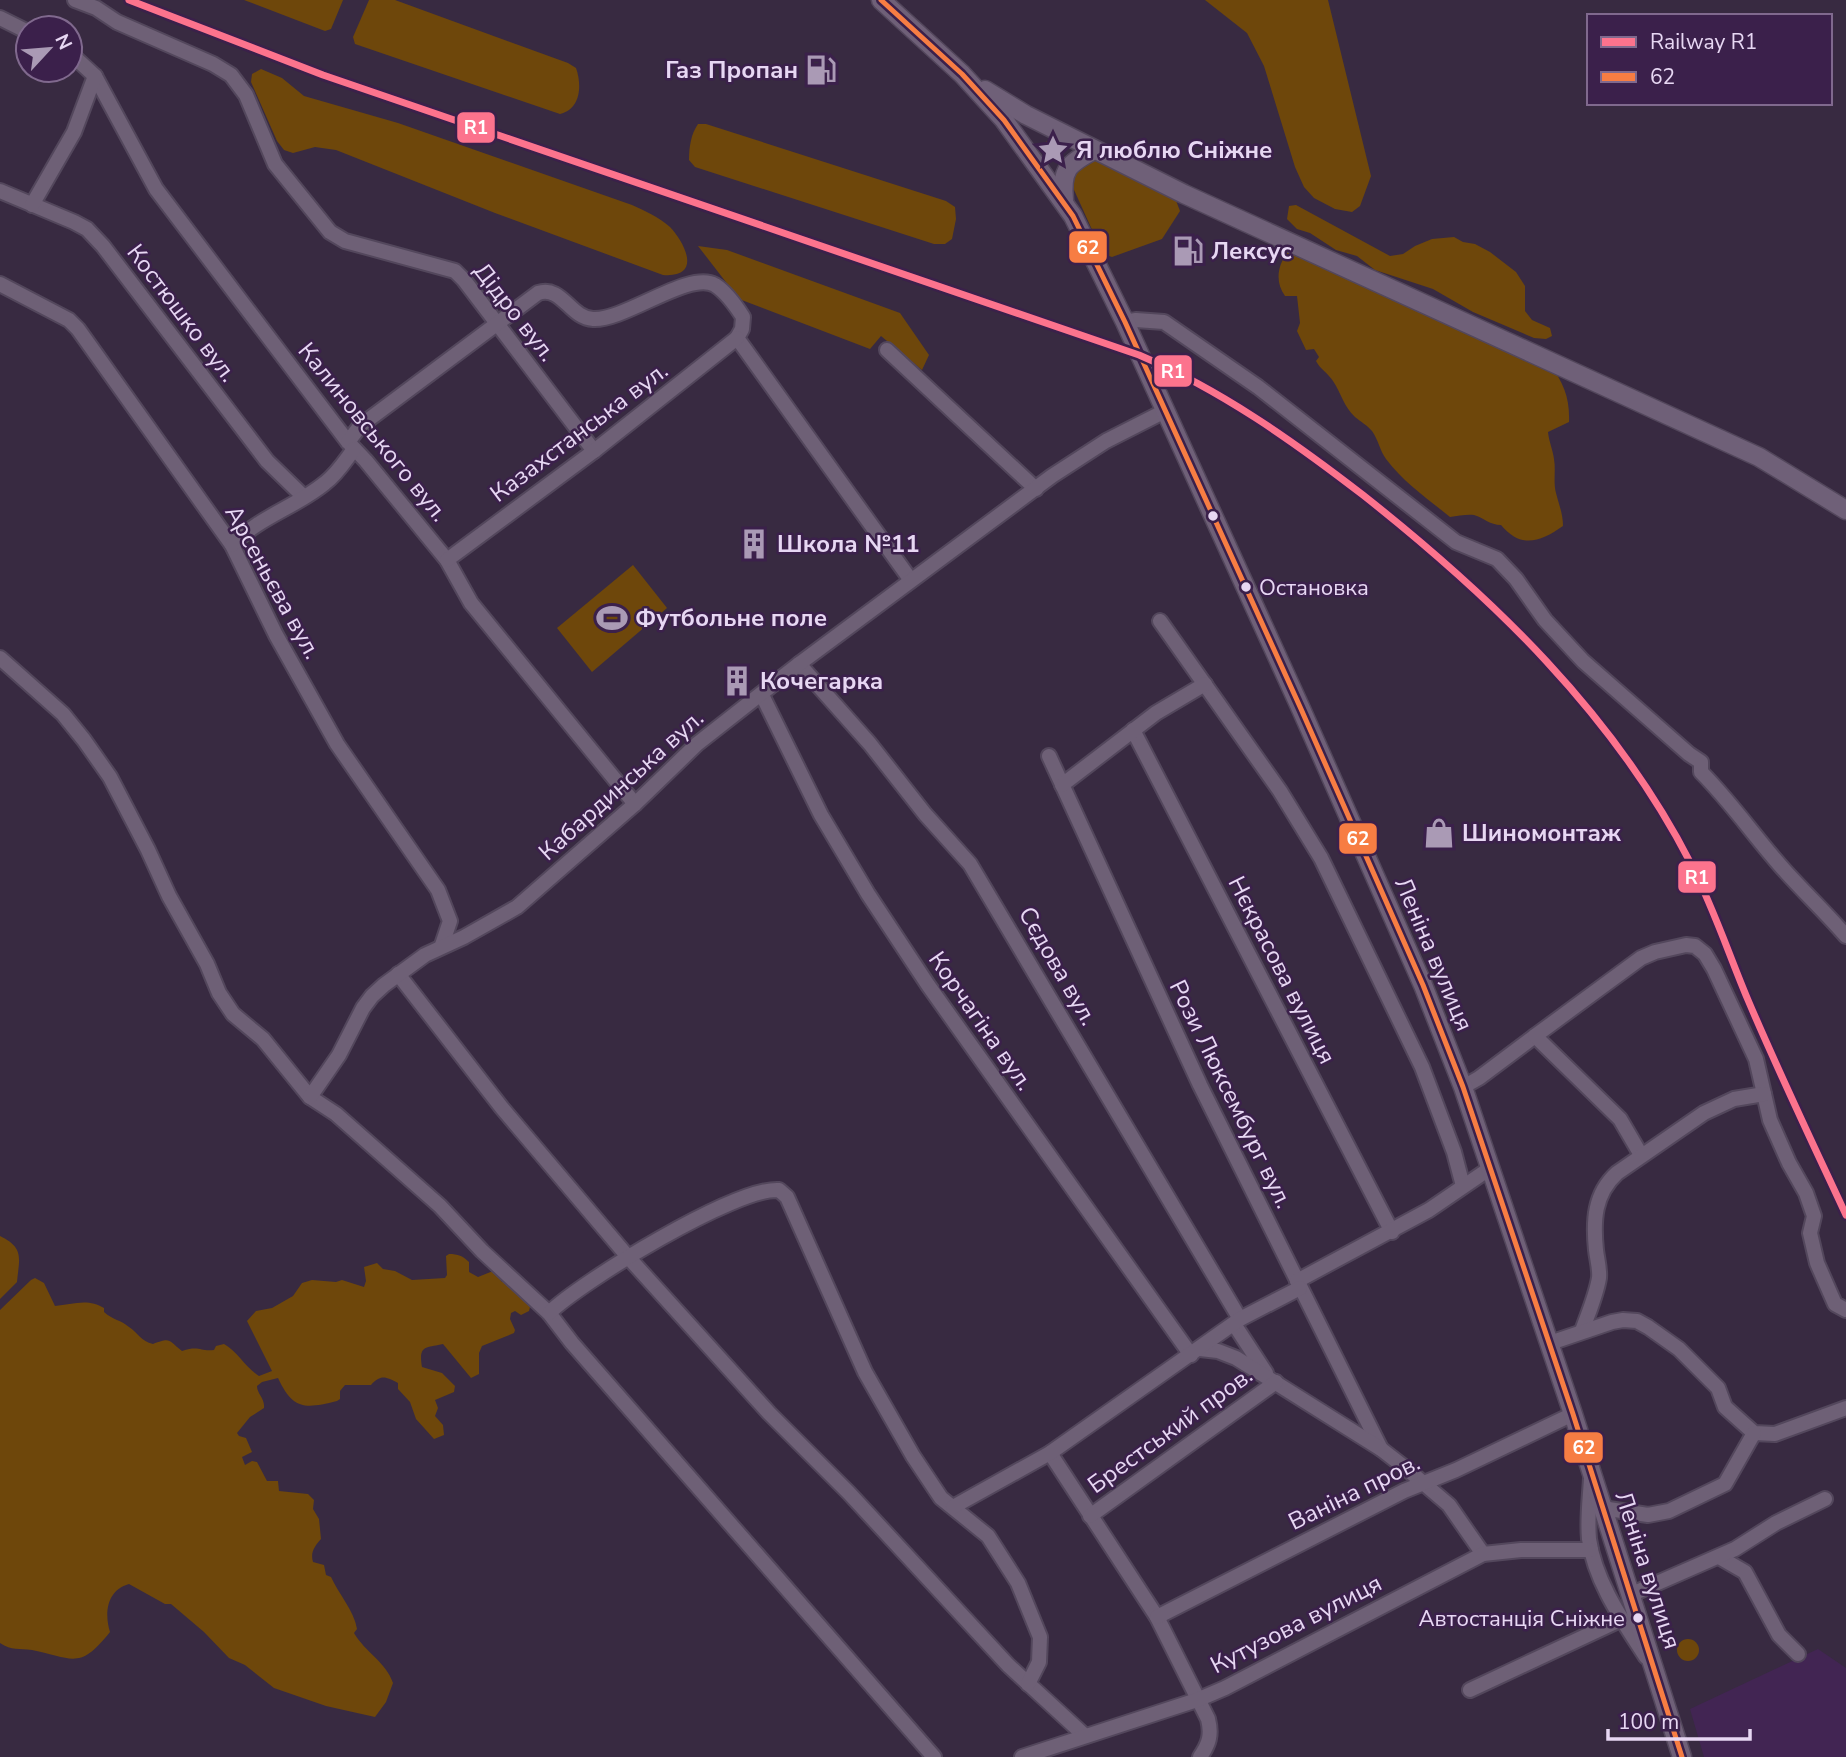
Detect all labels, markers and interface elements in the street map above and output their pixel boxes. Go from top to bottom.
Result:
north arrow [14,14,84,84]
legend [1587,14,1832,105]
text: Railway R1 [1650,28,1757,56]
text: N [49,30,78,54]
fuel station icon: Газ Пропан [804,53,838,87]
place label: Газ Пропан [665,54,798,86]
text: 62 [1650,63,1675,91]
line badge: R1 [456,111,496,144]
text: R1 [464,115,488,141]
place icon: Я люблю Сніжне [1036,133,1070,167]
place label: Я люблю Сніжне [1076,134,1272,166]
line badge: 62 [1068,230,1108,264]
fuel station icon: Лексус [1171,234,1205,268]
text: 62 [1077,235,1099,261]
place label: Лексус [1211,235,1292,267]
street label: Костюшко вул. [120,237,244,389]
street label: Дідро вул. [466,256,564,368]
street label: Калиновського вул. [291,336,455,528]
line badge: R1 [1153,354,1193,388]
street label: Казахстанська вул. [484,355,674,509]
text: R1 [1161,359,1185,385]
street label: Арсеньєва вул. [217,499,329,665]
unlabelled marker [1206,509,1220,523]
building icon: Школа №11 [737,527,771,561]
place label: Школа №11 [777,528,920,560]
place label: Остановка [1259,573,1369,603]
marker: Остановка [1239,580,1253,594]
sports icon: Футбольне поле [595,601,629,635]
place label: Футбольне поле [635,602,827,634]
building icon: Кочегарка [720,664,754,698]
place label: Кочегарка [760,665,883,697]
street label: Кабардинська вул. [532,702,710,868]
shop icon: Шиномонтаж [1422,816,1456,850]
place label: Шиномонтаж [1462,817,1621,849]
line badge: 62 [1338,822,1378,855]
text: 62 [1347,826,1369,852]
line badge: R1 [1677,860,1717,894]
text: R1 [1685,865,1709,891]
street label: Нєкрасова вулиця [1221,870,1343,1070]
street label: Леніна вулиця [1387,872,1481,1036]
street label: Сєдова вул. [1011,901,1105,1031]
street label: Корчагіна вул. [921,945,1041,1097]
street label: Рози Люксембург вул. [1162,974,1300,1214]
street label: Брестський пров. [1081,1359,1259,1501]
line badge: 62 [1563,1431,1604,1464]
text: 62 [1573,1435,1595,1461]
street label: Ваніна пров. [1283,1446,1425,1538]
street label: Леніна вулиця [1607,1487,1689,1653]
street label: Кутузова вулиця [1205,1567,1387,1681]
place label: Автостанція Сніжне [1418,1604,1625,1634]
marker: Автостанція Сніжне [1631,1611,1645,1625]
scale bar [1608,1698,1750,1742]
text: 100 m [1618,1708,1679,1736]

